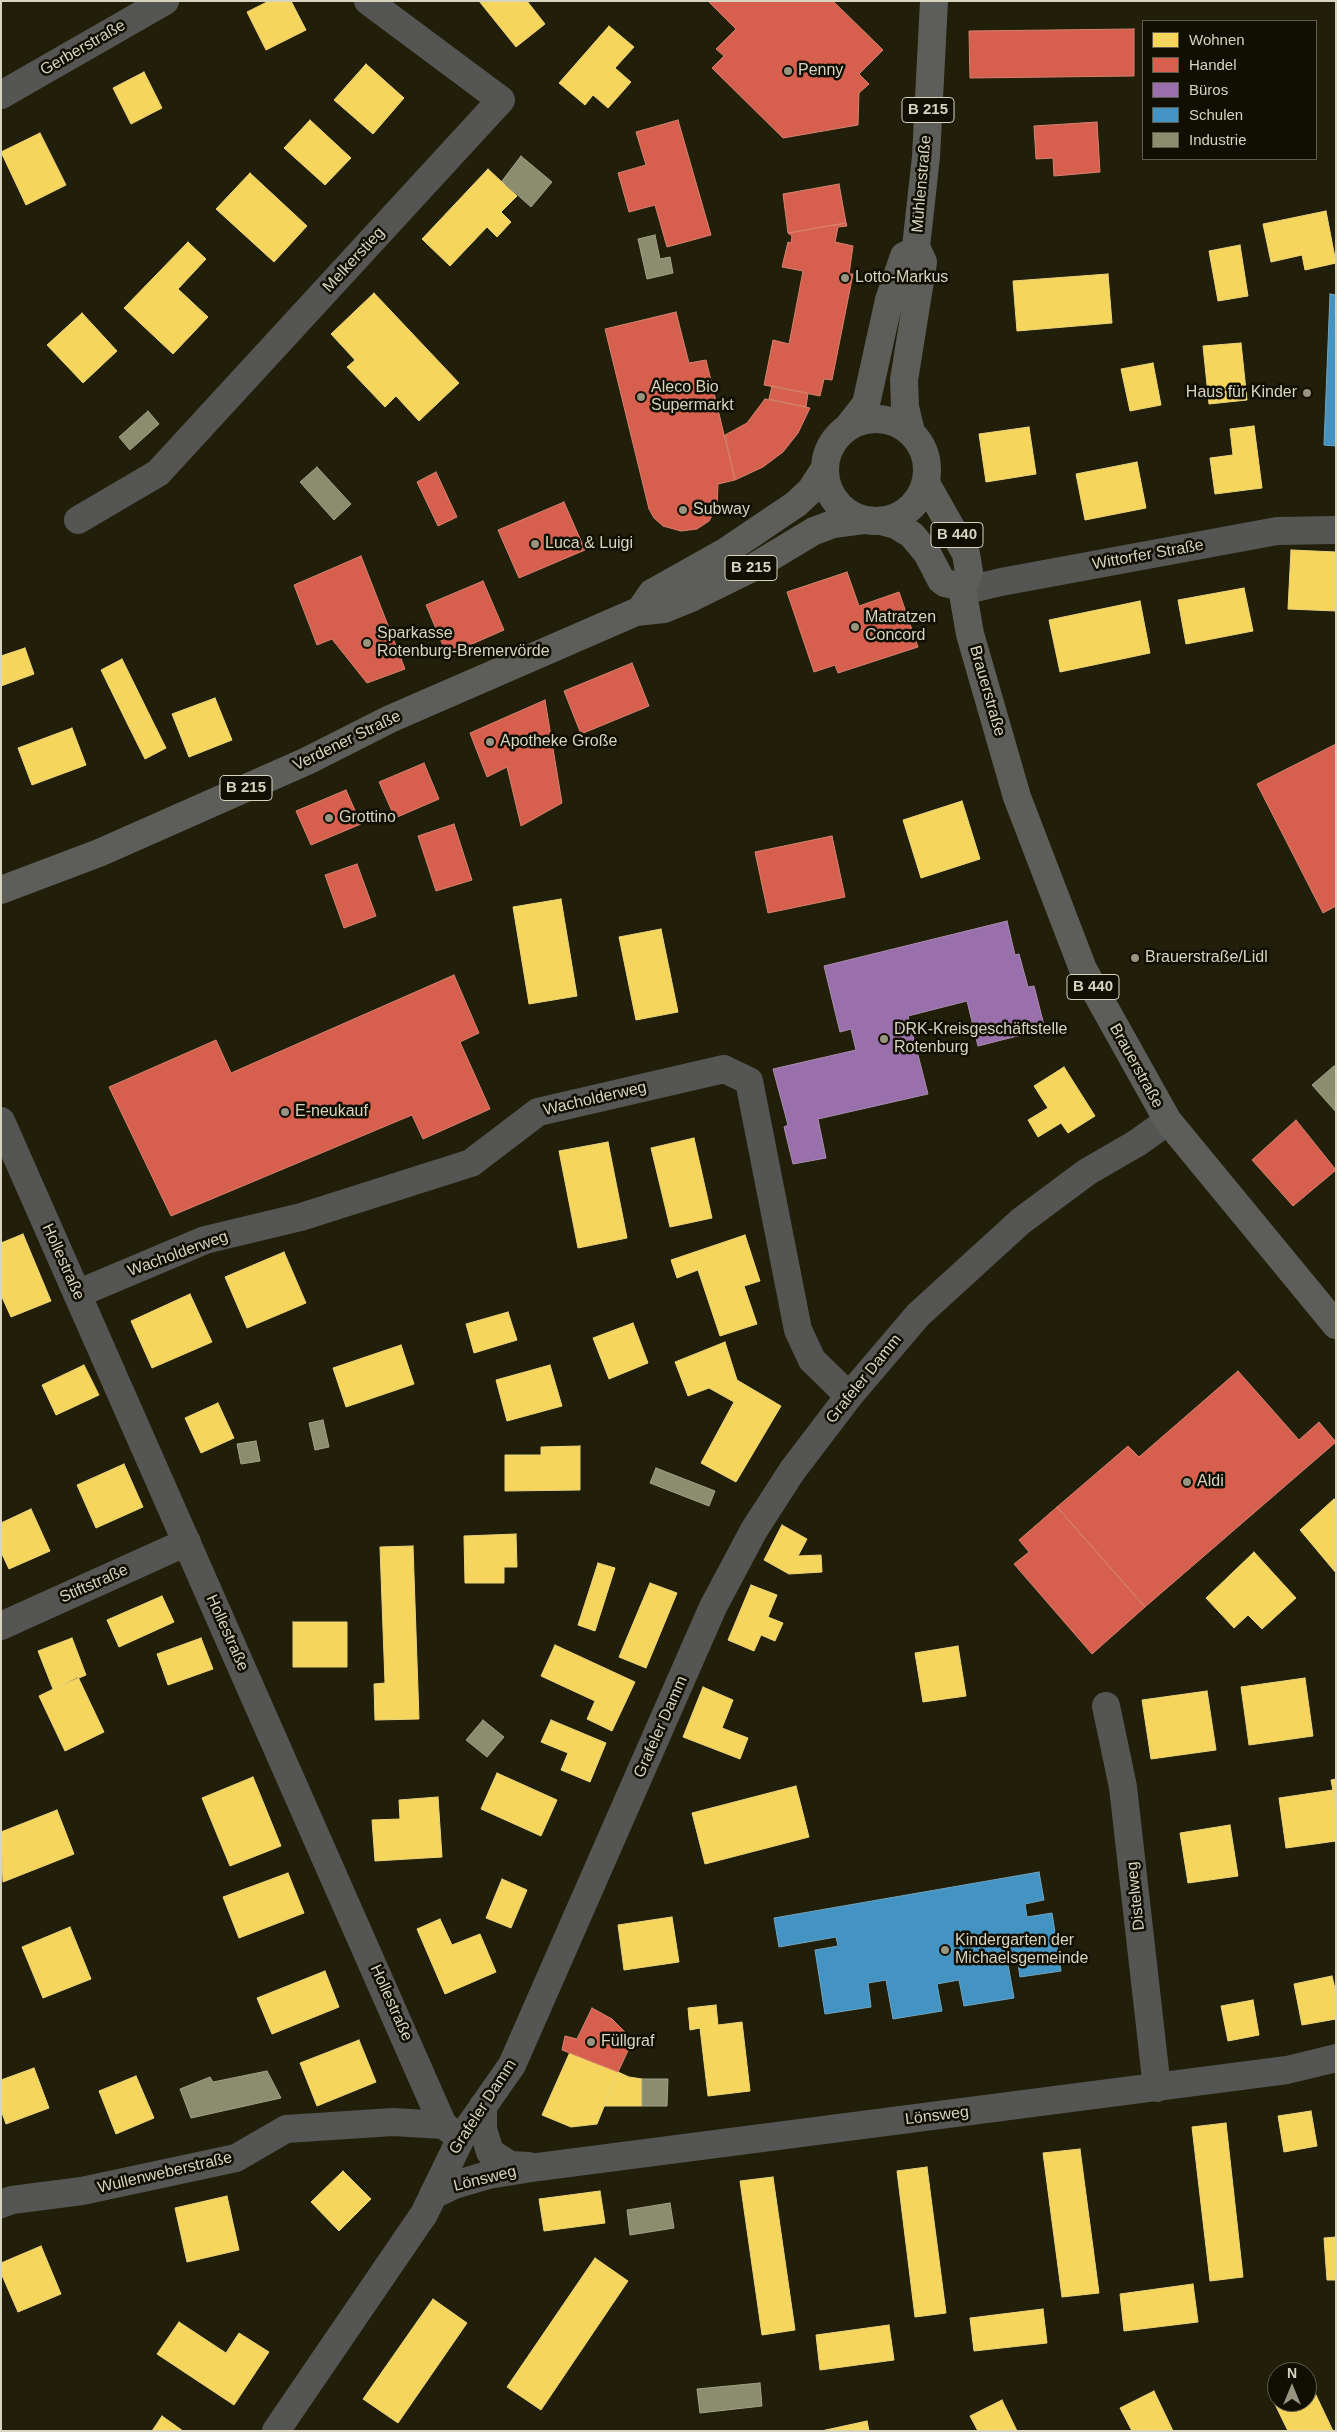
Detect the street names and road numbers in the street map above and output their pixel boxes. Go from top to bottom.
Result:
street label: Gerberstraße [37,16,129,80]
road number: B 215 [902,98,954,122]
street label: Mühlenstraße [908,134,936,234]
street label: Melkerstieg [319,224,389,296]
road number: B 440 [931,522,983,548]
street label: Wittorfer Straße [1091,536,1205,574]
road number: B 215 [725,556,777,580]
street label: Brauerstraße [965,643,1009,739]
street label: Verdener Straße [290,707,404,775]
road number: B 215 [220,776,272,800]
road number: B 440 [1067,974,1119,1000]
street label: Brauerstraße [1105,1021,1167,1111]
street label: Wacholderweg [542,1078,648,1120]
street label: Hollestraße [38,1221,88,1303]
street label: Wacholderweg [125,1227,231,1281]
street label: Grafeler Damm [822,1330,906,1428]
street label: Stiftstraße [57,1560,131,1608]
street label: Hollestraße [202,1592,252,1674]
street label: Grafeler Damm [630,1673,692,1781]
street label: Distelweg [1123,1861,1149,1931]
street label: Hollestraße [366,1962,416,2044]
street label: Grafeler Damm [445,2056,521,2158]
street label: Lönsweg [904,2103,970,2129]
street label: Wullenweberstraße [96,2148,234,2198]
street label: Lönsweg [452,2162,518,2196]

